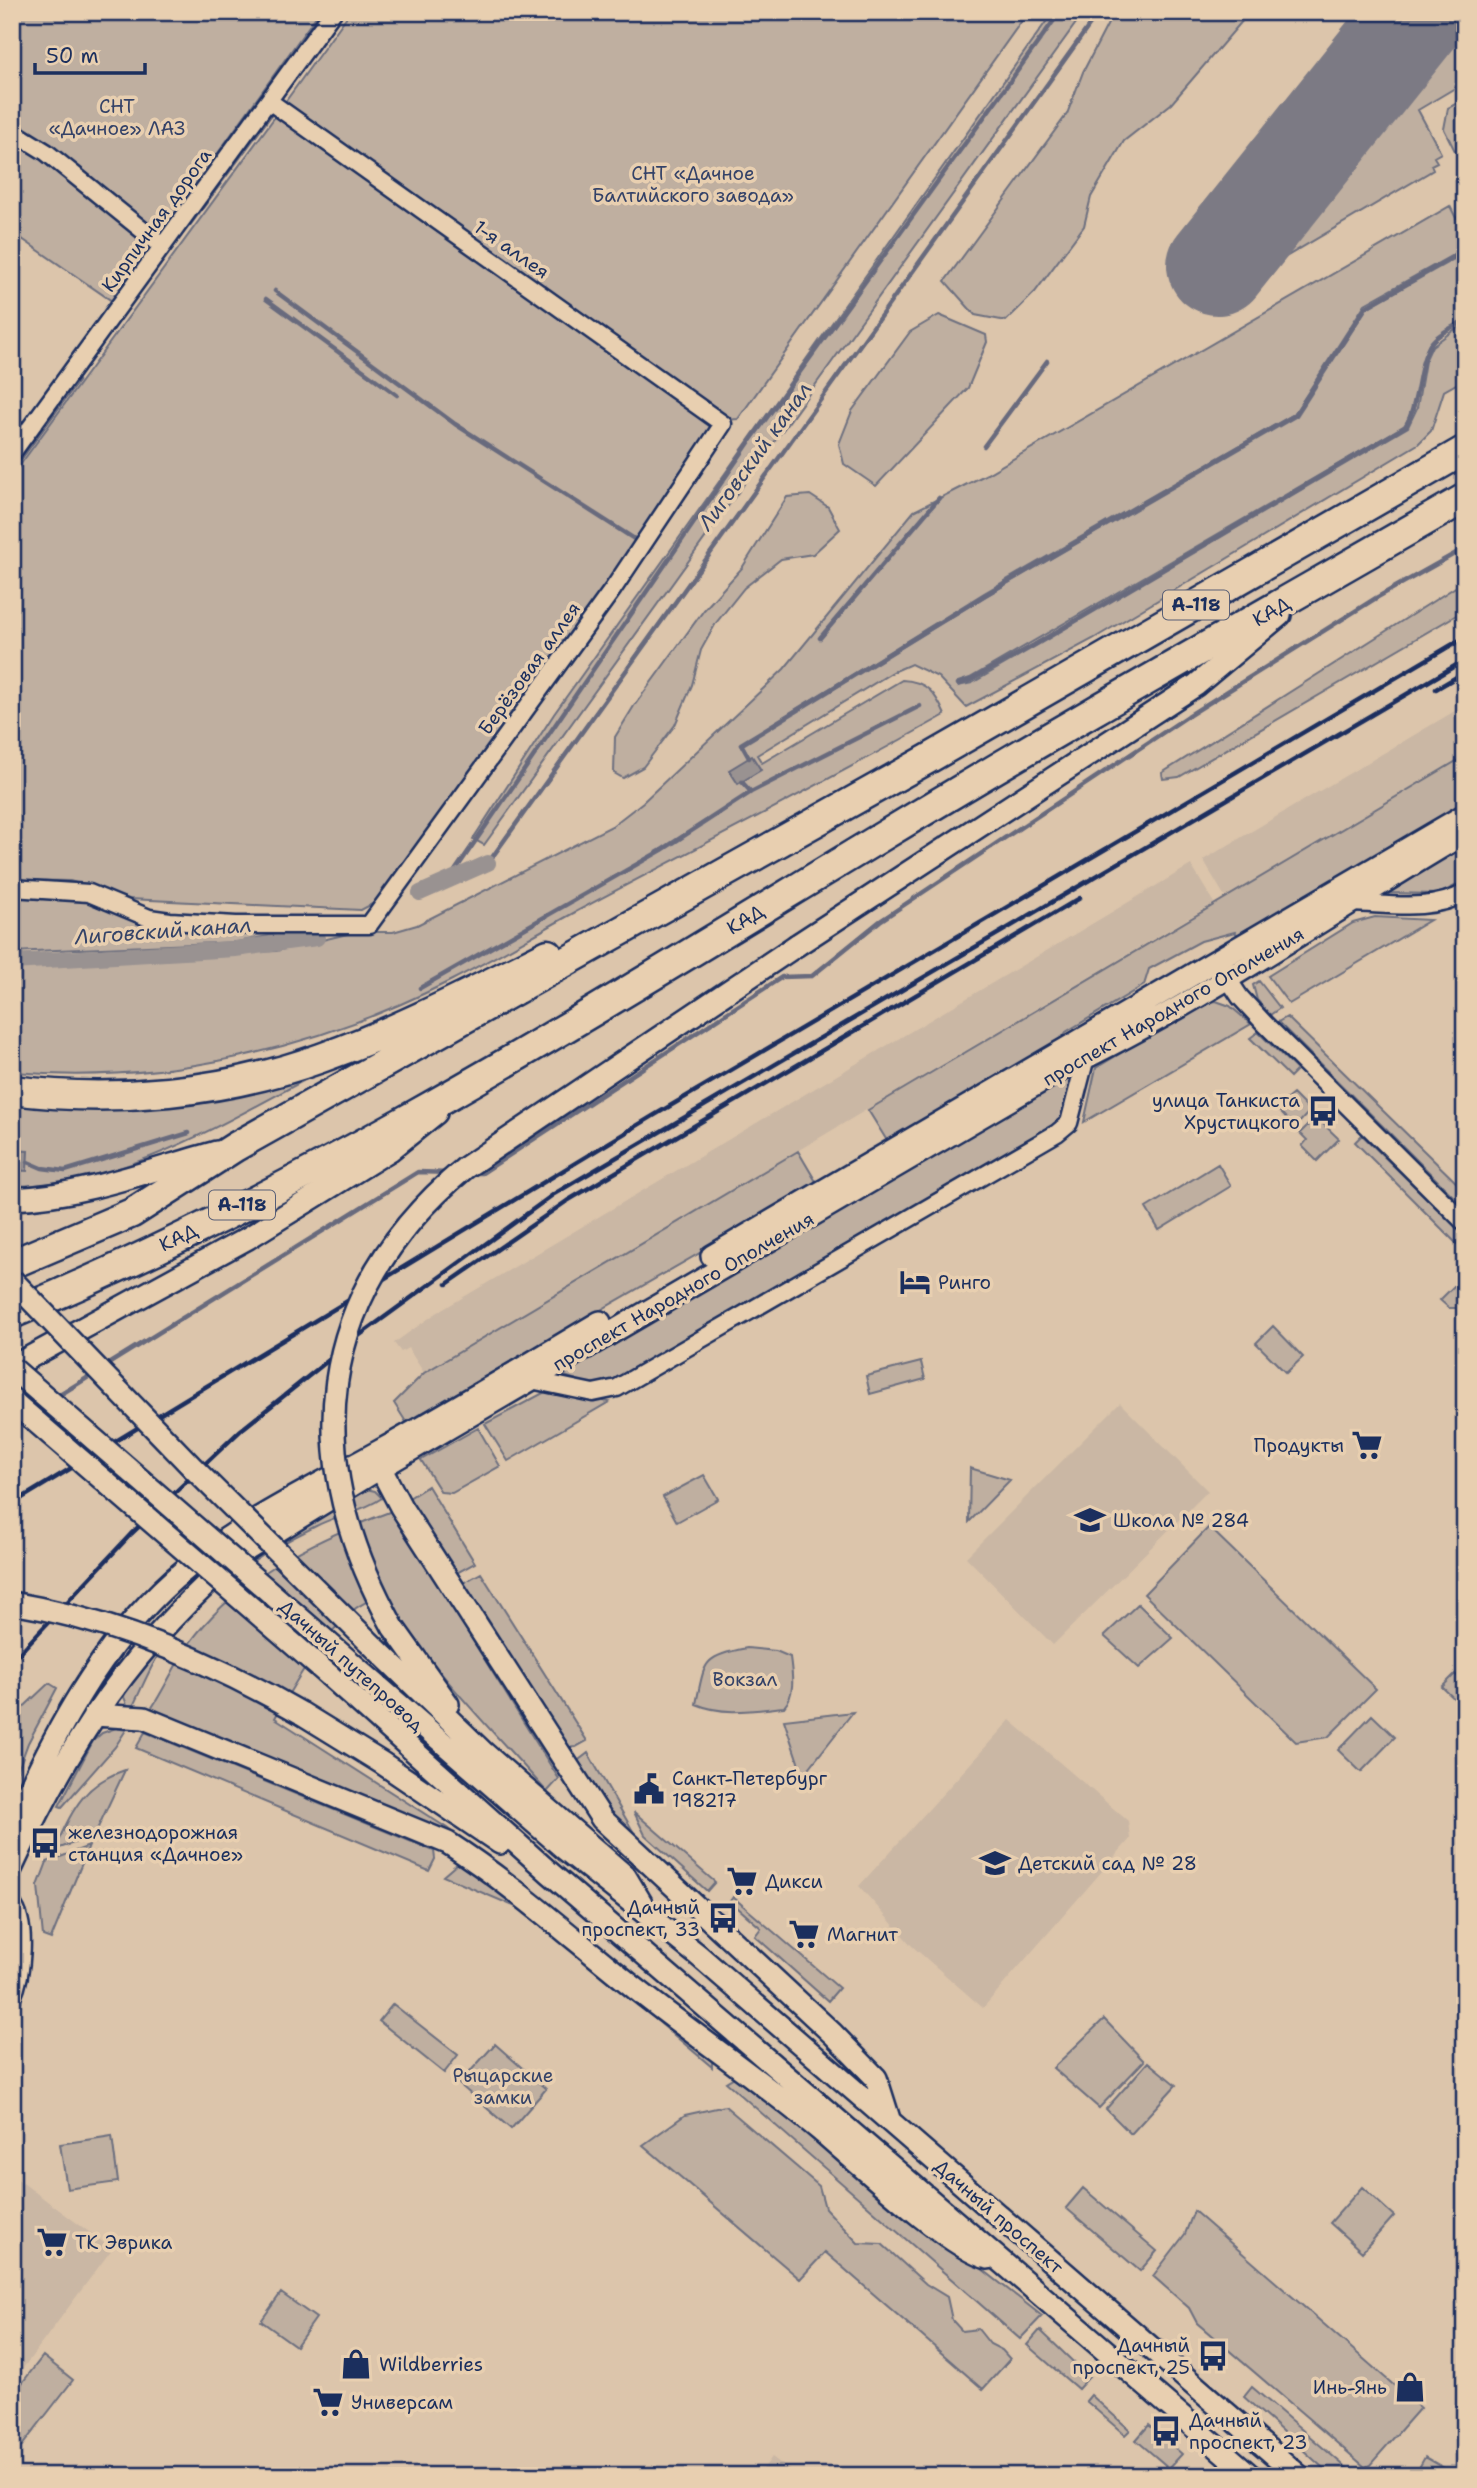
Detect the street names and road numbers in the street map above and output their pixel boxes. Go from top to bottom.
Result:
street label: Кирпичная дорога [96,143,217,297]
street label: 1-я аллея [469,214,554,284]
road number: А-118 [1163,590,1229,620]
street label: КАД [1248,590,1295,632]
street label: Берёзовая аллея [473,597,586,740]
street label: КАД [722,898,769,940]
street label: проспект Народного Ополчения [1038,921,1308,1092]
road number: А-118 [209,1190,275,1220]
street label: проспект Народного Ополчения [548,1206,818,1377]
street label: КАД [155,1217,202,1257]
street label: Дачный путепровод [274,1594,429,1737]
street label: Дачный проспект [929,2153,1069,2280]

